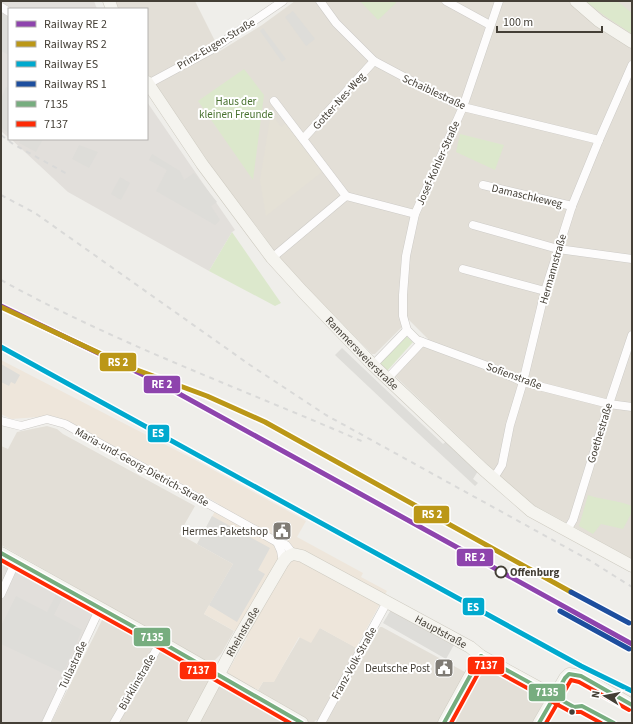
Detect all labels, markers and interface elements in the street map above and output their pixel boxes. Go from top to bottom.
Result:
legend [8,8,148,140]
scale bar [497,8,602,34]
street label: Prinz-Eugen-Straße [174,14,258,73]
text: 100 m [503,14,533,31]
text: Railway RE 2 [44,16,107,33]
text: Railway RS 2 [44,36,107,53]
text: Railway ES [44,56,98,73]
street label: Gotter-Nes-Weg [309,69,369,133]
street label: Schaiblestraße [400,71,469,113]
text: Railway RS 1 [44,76,107,93]
park label: Haus der kleinen Freunde [199,94,274,122]
text: 7135 [44,96,68,113]
text: 7137 [44,116,68,133]
street label: Josef-Kohler-Straße [413,118,464,208]
street label: Damaschkeweg [490,181,564,212]
street label: Hermannstraße [536,232,570,306]
street label: Rammersweierstraße [322,313,403,394]
line badge: RS 2 [99,352,137,372]
text: RS 2 [108,355,129,370]
street label: Sofienstraße [484,359,544,393]
line badge: RE 2 [143,375,181,394]
text: RE 2 [152,377,173,392]
street label: Goethestraße [584,401,616,465]
street label: Maria-und-Georg-Dietrich-Straße [72,424,212,510]
line badge: ES [147,424,170,443]
text: ES [152,426,164,441]
line badge: RS 2 [413,505,450,524]
text: RS 2 [422,507,443,522]
public building icon: Hermes Paketshop [271,520,293,542]
place label: Hermes Paketshop [182,524,268,539]
line badge: RE 2 [456,548,494,567]
text: RE 2 [465,550,486,565]
marker: Offenburg [494,565,508,579]
place label: Offenburg [510,565,559,580]
line badge: ES [462,597,485,616]
text: ES [467,600,479,615]
street label: Rheinstraße [222,603,263,659]
street label: Hauptstraße [412,611,470,652]
street label: Franz-Volk-Straße [328,624,380,702]
line badge: 7135 [133,627,171,647]
text: 7135 [140,630,164,645]
street label: Tullastraße [55,638,91,692]
street label: Bürklinstraße [115,651,159,713]
line badge: 7137 [467,656,505,675]
public building icon: Deutsche Post [433,657,455,679]
text: 7137 [474,658,498,673]
line badge: 7137 [179,661,217,680]
place label: Deutsche Post [365,661,430,676]
text: 7137 [186,663,210,678]
north arrow [585,676,625,716]
line badge: 7135 [528,683,566,702]
text: 7135 [535,685,559,700]
text: N [588,689,604,699]
unlabelled marker [567,707,577,717]

